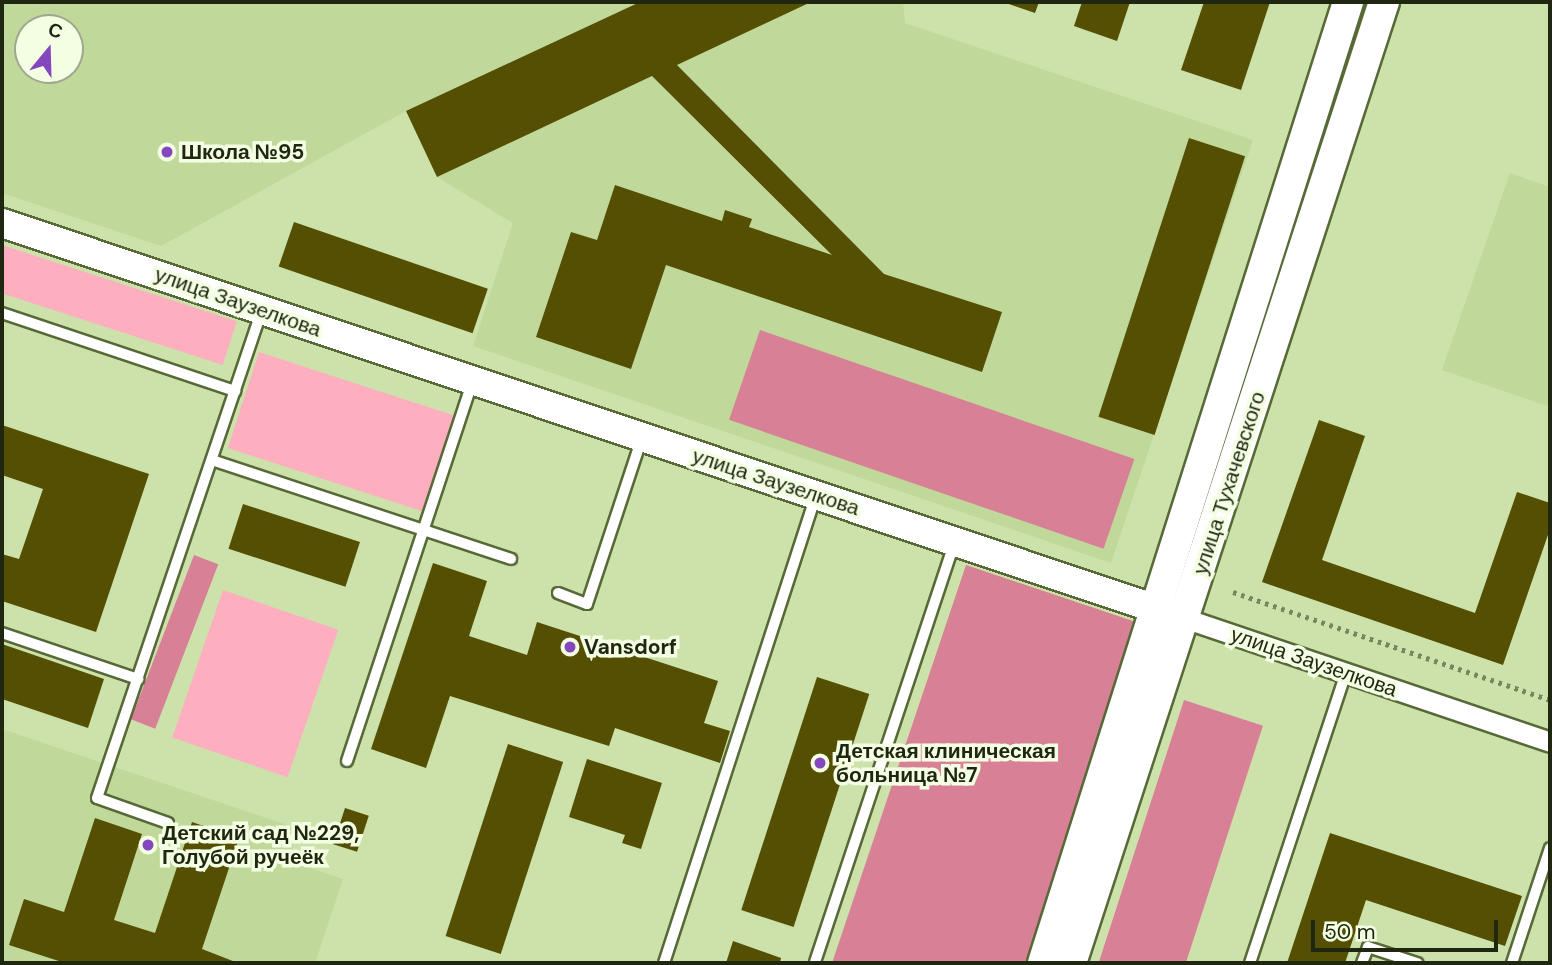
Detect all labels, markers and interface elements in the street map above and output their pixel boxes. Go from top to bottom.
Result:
north arrow [14,14,84,84]
text: С [45,17,66,45]
place label: Школа №95 [181,139,304,165]
marker: Школа №95 [159,144,175,160]
street label: улица Заузелкова [152,262,324,342]
street label: улица Тухачевского [1188,388,1270,578]
street label: улица Заузелкова [689,443,863,521]
street label: улица Заузелкова [1228,622,1400,702]
place label: Vansdorf [584,634,677,660]
marker: Vansdorf [562,639,578,655]
place label: Детская клиническая больница №7 [836,738,1056,788]
marker: Детская клиническая больница №7 [810,753,830,773]
place label: Детский сад №229, Голубой ручеёк [162,820,360,870]
marker: Детский сад №229, Голубой ручеёк [140,837,156,853]
scale bar [1314,906,1501,950]
text: 50 m [1324,918,1375,946]

